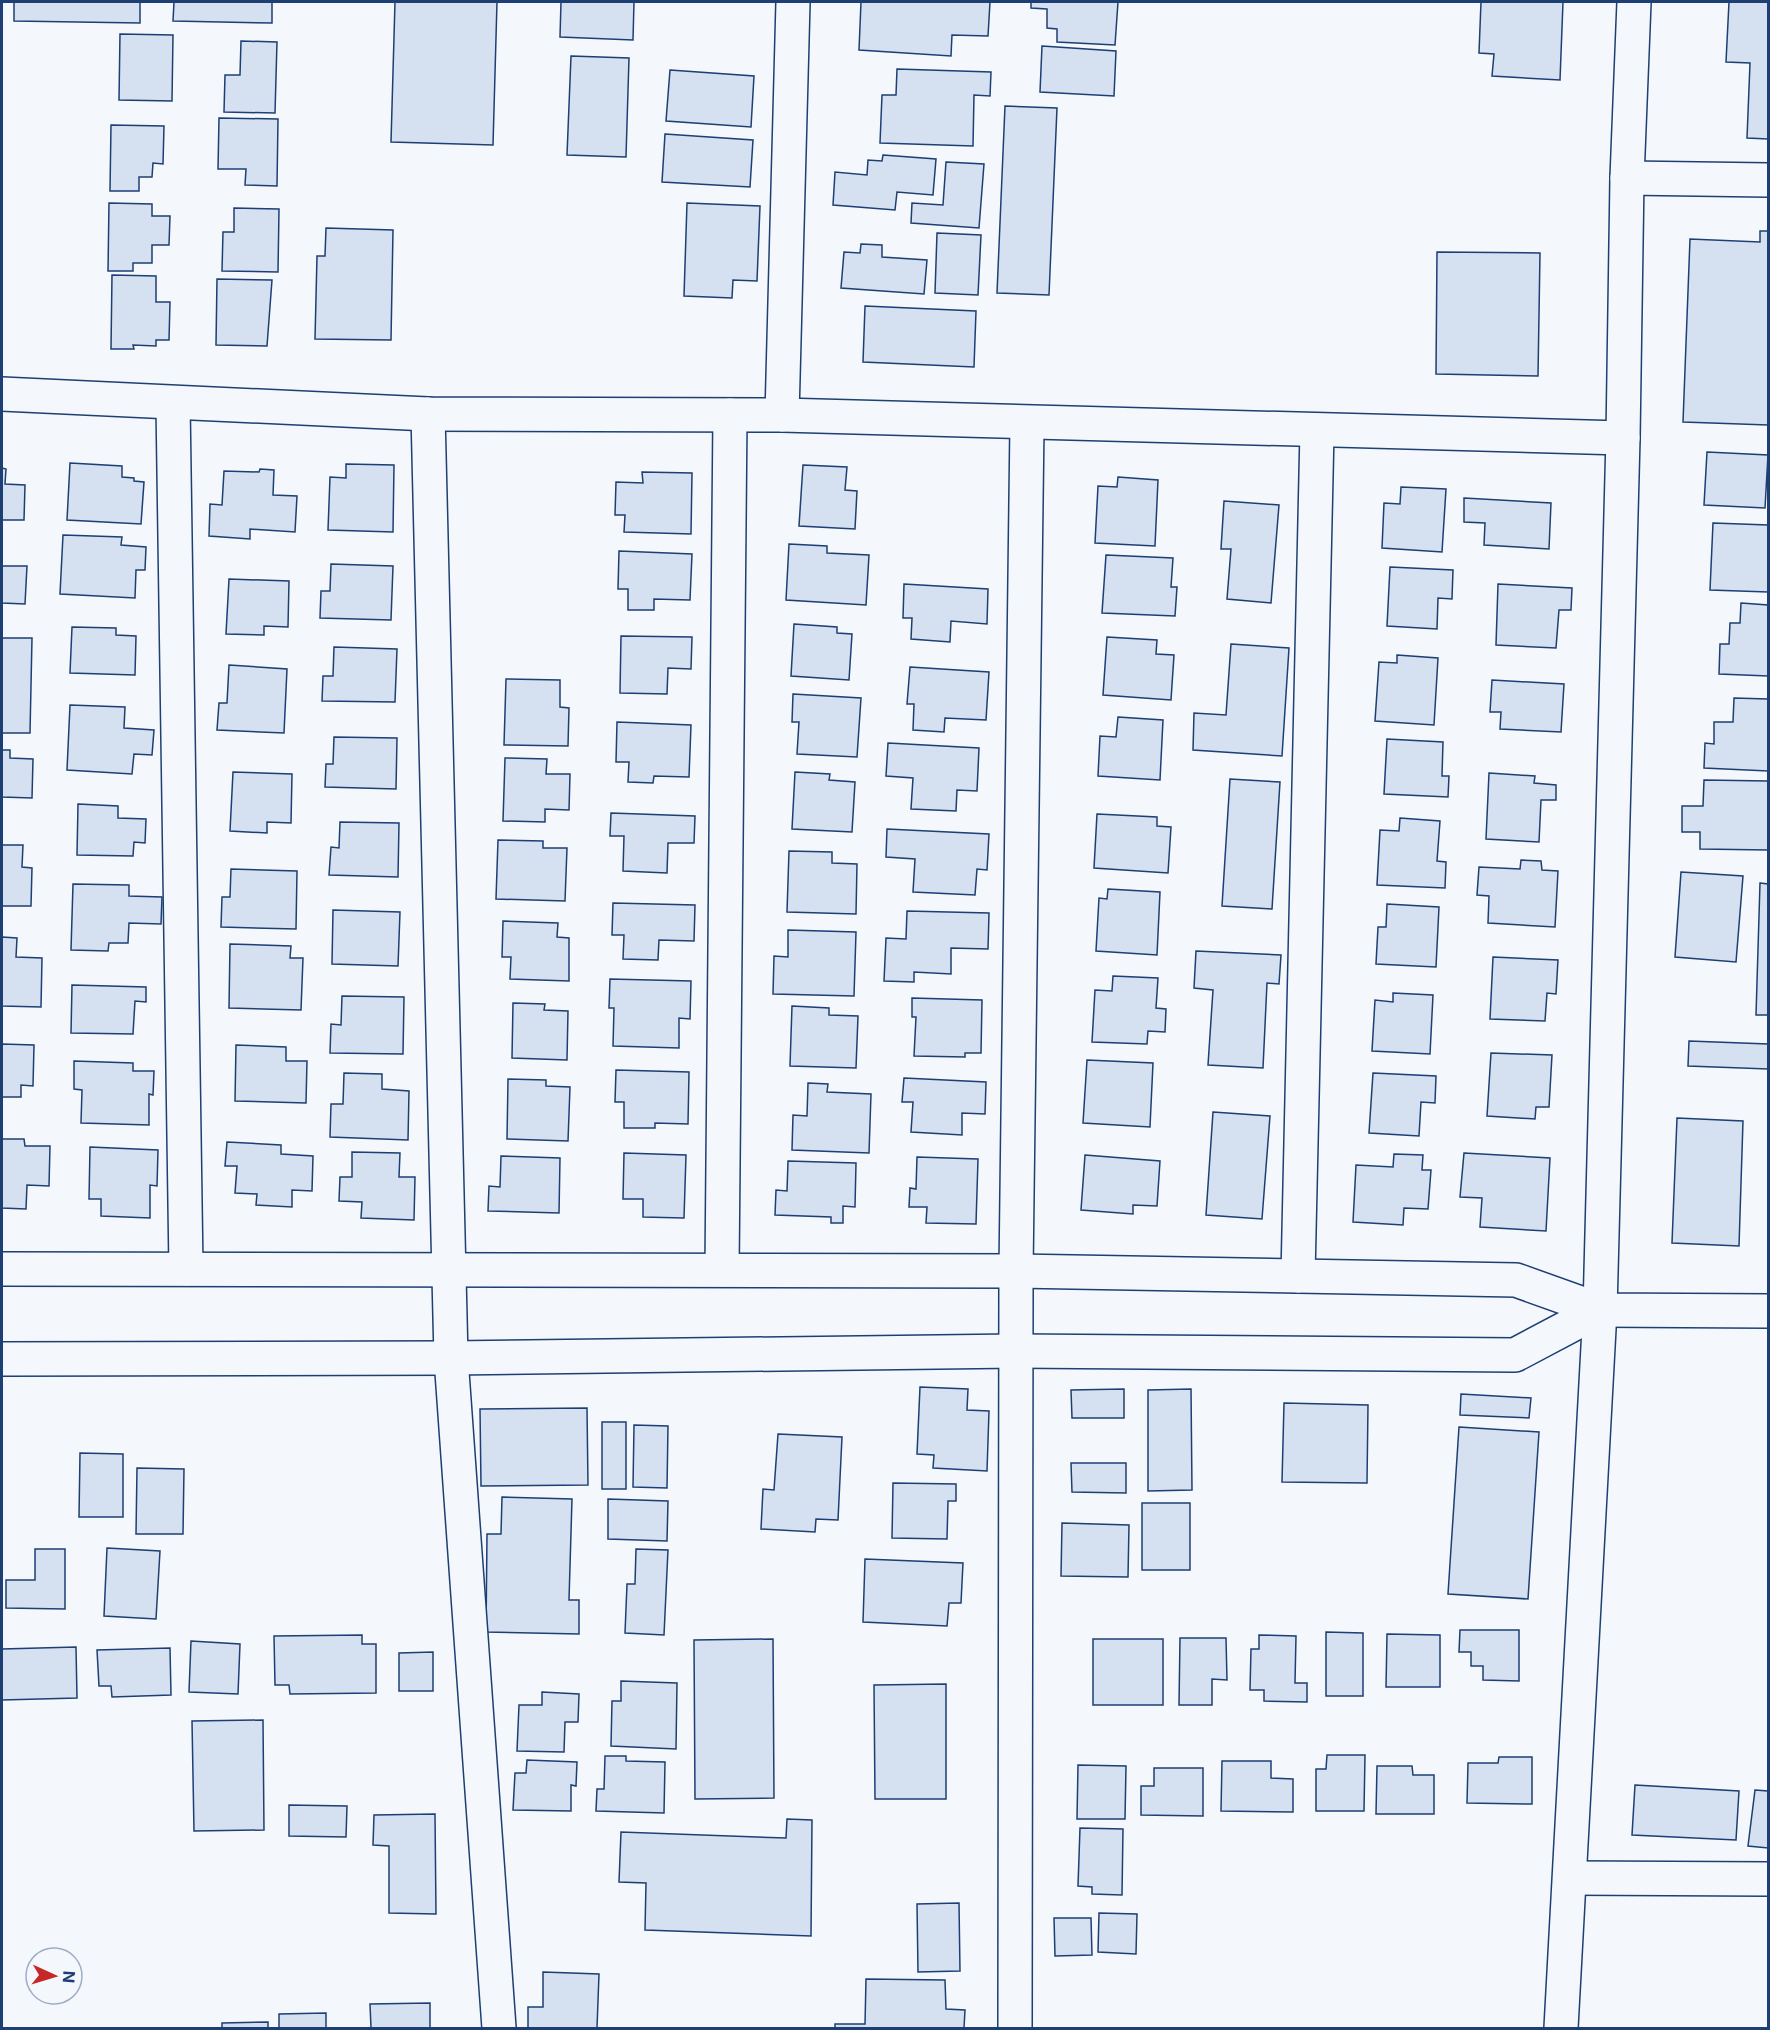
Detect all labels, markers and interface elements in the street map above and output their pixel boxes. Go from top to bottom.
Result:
north arrow [24,1946,84,2006]
text: N [59,1970,79,1984]

